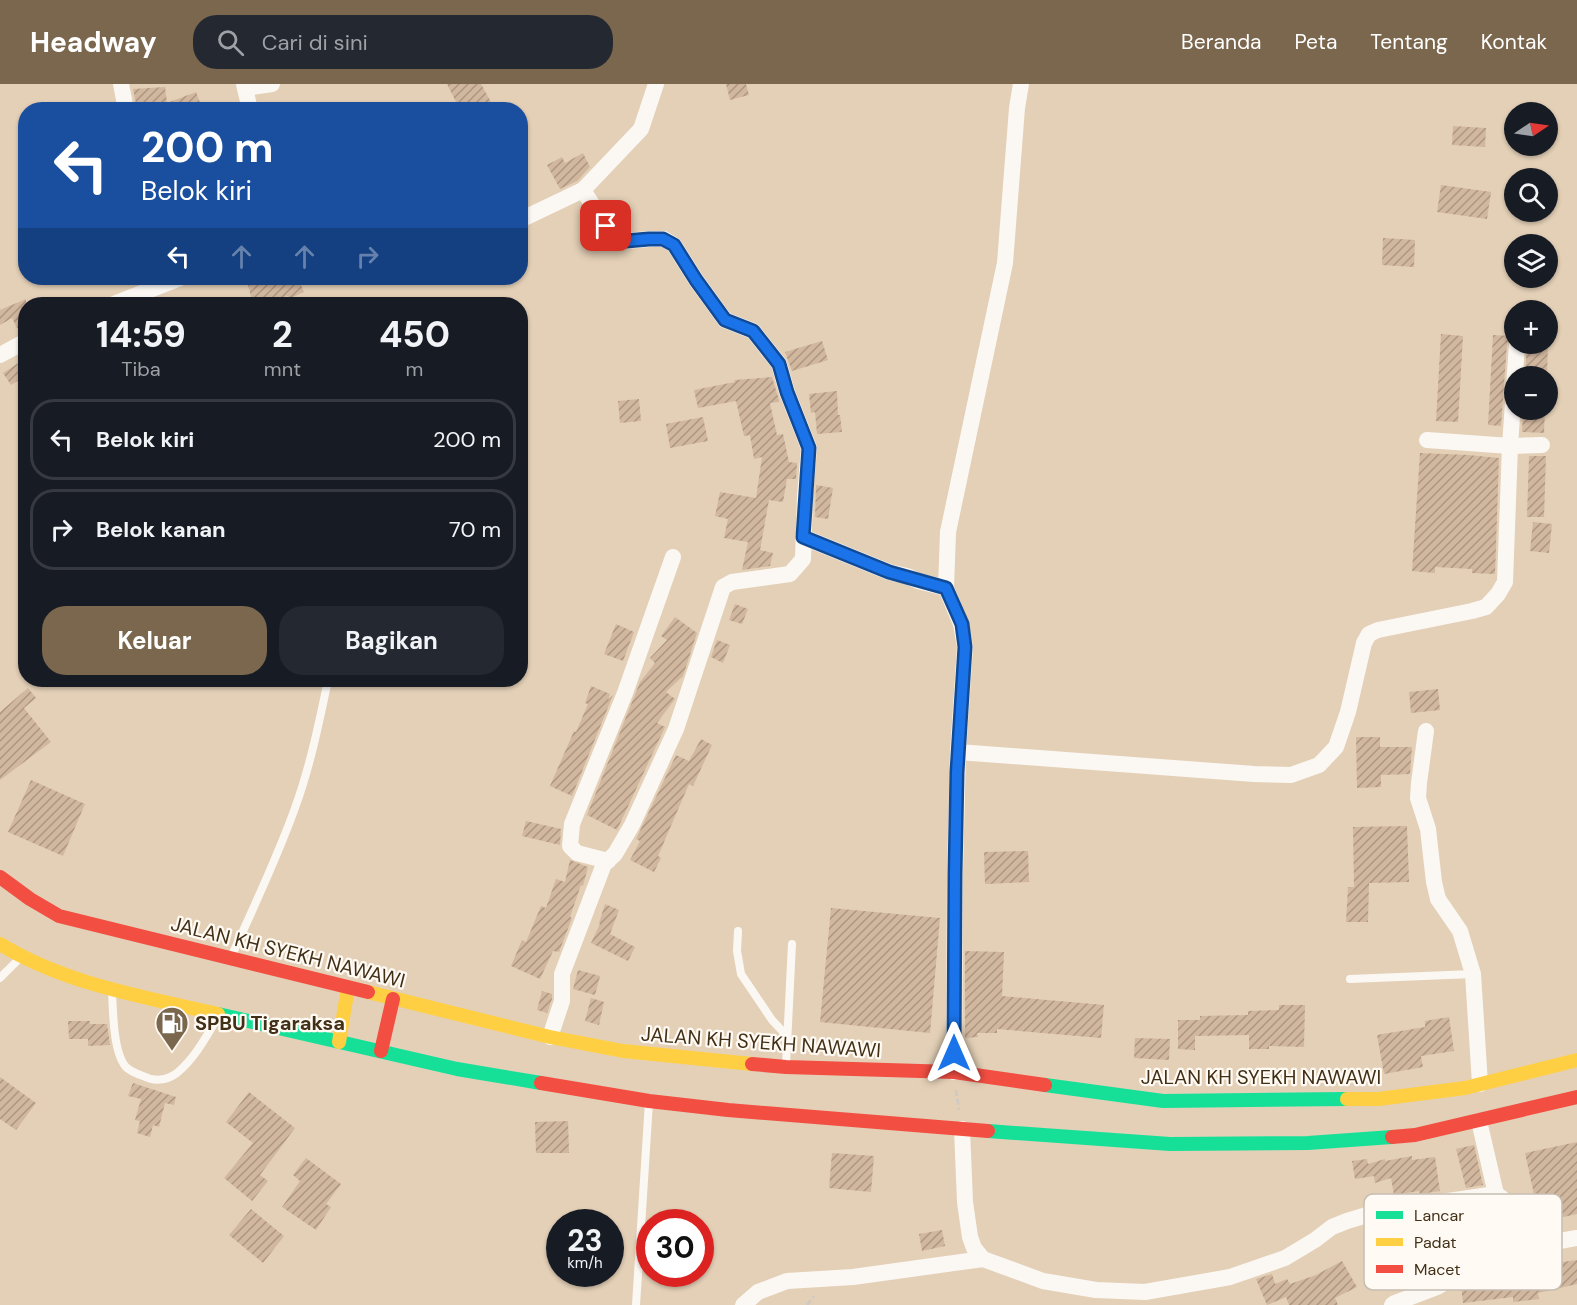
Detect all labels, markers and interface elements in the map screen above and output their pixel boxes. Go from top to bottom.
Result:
search box [193,15,613,69]
text: Headway [30,24,157,61]
icon: search [214,26,247,59]
text: Cari di sini [262,28,368,57]
text: Beranda [1181,28,1262,56]
text: Peta [1295,28,1337,56]
text: Tentang [1370,28,1448,56]
text: Kontak [1481,28,1547,56]
north arrow [1504,102,1558,156]
map controls [1504,102,1558,420]
text: 200 m [141,120,274,175]
icon: left [42,126,120,204]
button: search [1504,168,1558,222]
text: Belok kiri [141,173,252,208]
pin [580,200,631,251]
icon: arrive [589,209,622,242]
button: layers [1504,234,1558,288]
icon: left [162,240,195,273]
icon: ahead [225,240,258,273]
icon: ahead [288,240,321,273]
icon: right [351,240,384,273]
button: + [1504,300,1558,354]
text: 14:59 [96,311,186,358]
text: 2 [272,311,293,358]
text: 450 [379,311,450,358]
text: Tiba [121,356,161,382]
text: mnt [264,356,301,382]
text: m [406,356,423,382]
button: − [1504,366,1558,420]
icon: left [45,423,78,456]
text: Belok kiri [96,425,194,454]
text: 200 m [433,425,501,454]
icon: right [45,513,78,546]
text: Belok kanan [96,515,226,544]
text: 70 m [449,515,501,544]
button: Keluar [42,606,267,675]
button: Bagikan [279,606,504,675]
street label: JALAN KH SYEKH NAWAWI [168,910,408,994]
fuel station icon: SPBU Tigaraksa [154,1005,190,1052]
place label: SPBU Tigaraksa [195,1010,345,1036]
street label: JALAN KH SYEKH NAWAWI [640,1021,882,1063]
position arrow [922,1021,986,1085]
street label: JALAN KH SYEKH NAWAWI [1141,1064,1381,1090]
legend [1364,1194,1562,1290]
text: Lancar [1414,1205,1464,1226]
speed limit sign: 30 [636,1209,714,1287]
text: 23 [567,1221,603,1260]
text: Padat [1414,1232,1456,1253]
text: km/h [567,1253,603,1273]
text: Macet [1414,1259,1460,1280]

